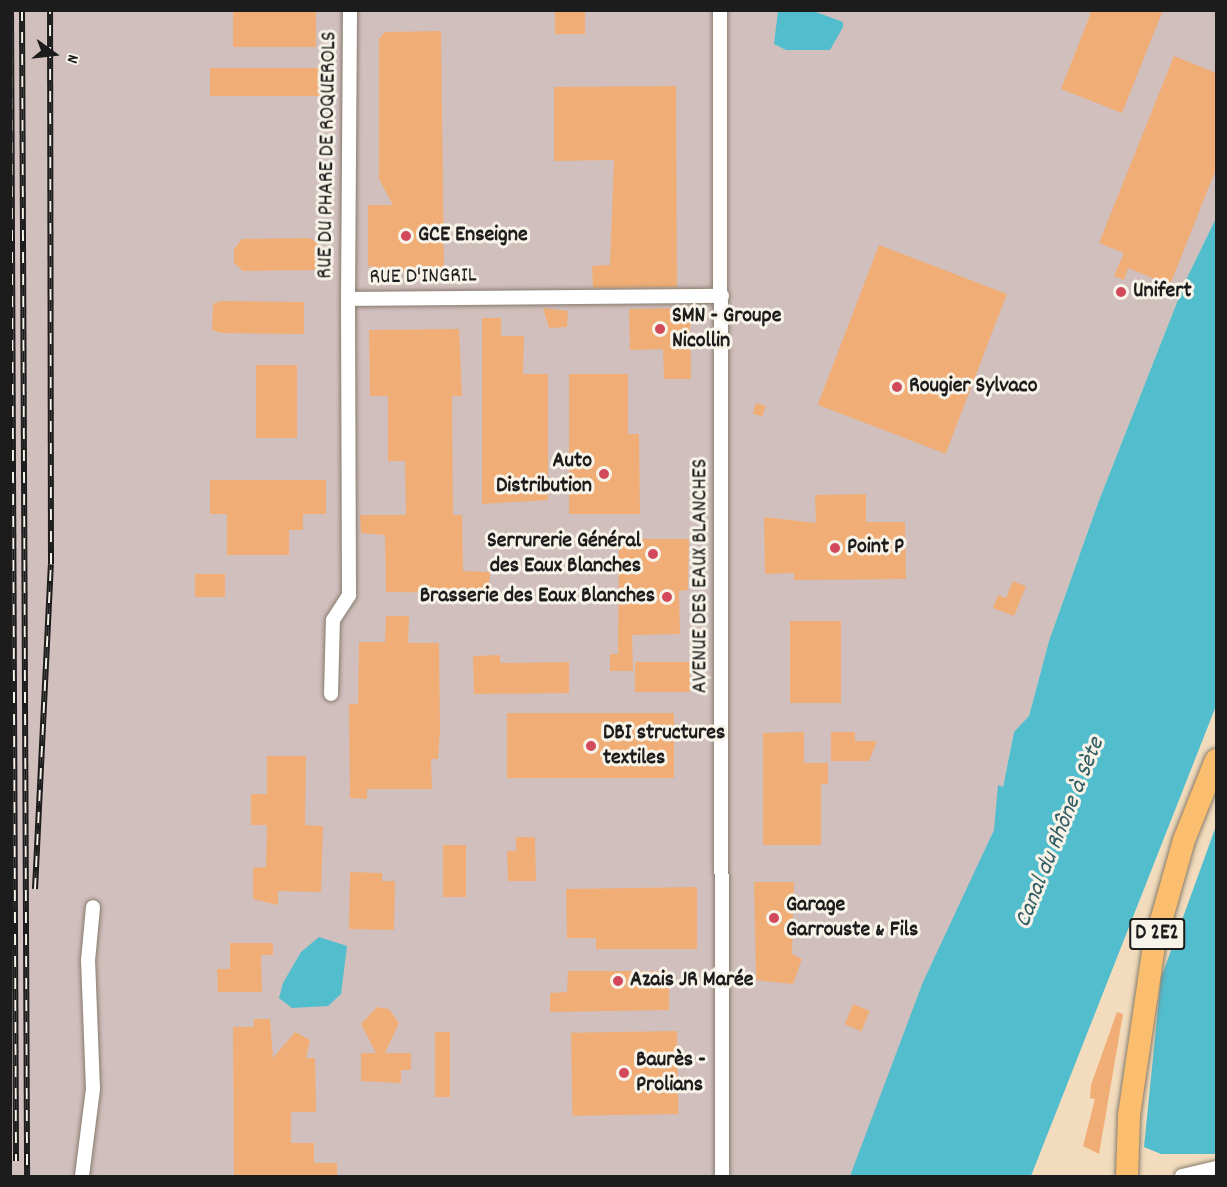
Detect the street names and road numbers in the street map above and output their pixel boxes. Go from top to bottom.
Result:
street label: RUE DU PHARE DE ROQUEROLS [313,31,343,279]
street label: RUE D'INGRIL [369,263,477,291]
street label: AVENUE DES EAUX BLANCHES [688,459,714,693]
road number: D 2E2 [1128,916,1186,952]

